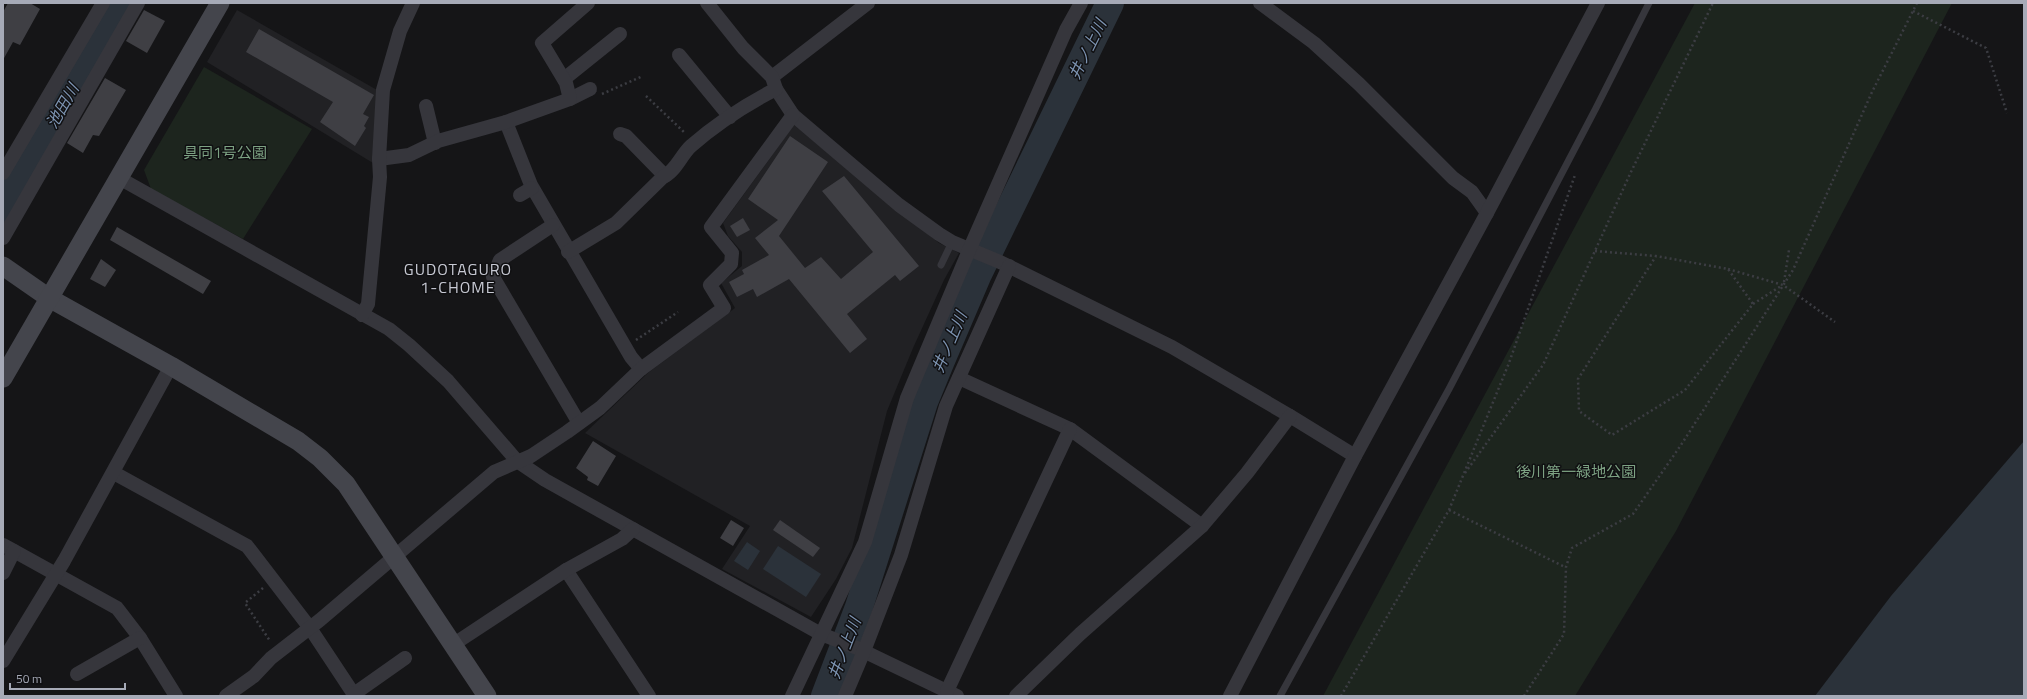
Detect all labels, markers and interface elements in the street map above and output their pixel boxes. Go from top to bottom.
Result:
water label: 井ノ上川 [1062,13,1113,83]
water label: 池田川 [40,77,85,133]
park label: 具同1号公園 [183,141,267,164]
district label: GUDOTAGURO 1-CHOME [404,257,512,299]
water label: 井ノ上川 [925,306,973,376]
park label: 後川第一緑地公園 [1516,460,1636,483]
water label: 井ノ上川 [821,612,867,682]
scale bar [10,665,125,691]
text: 50 m [16,669,42,688]

